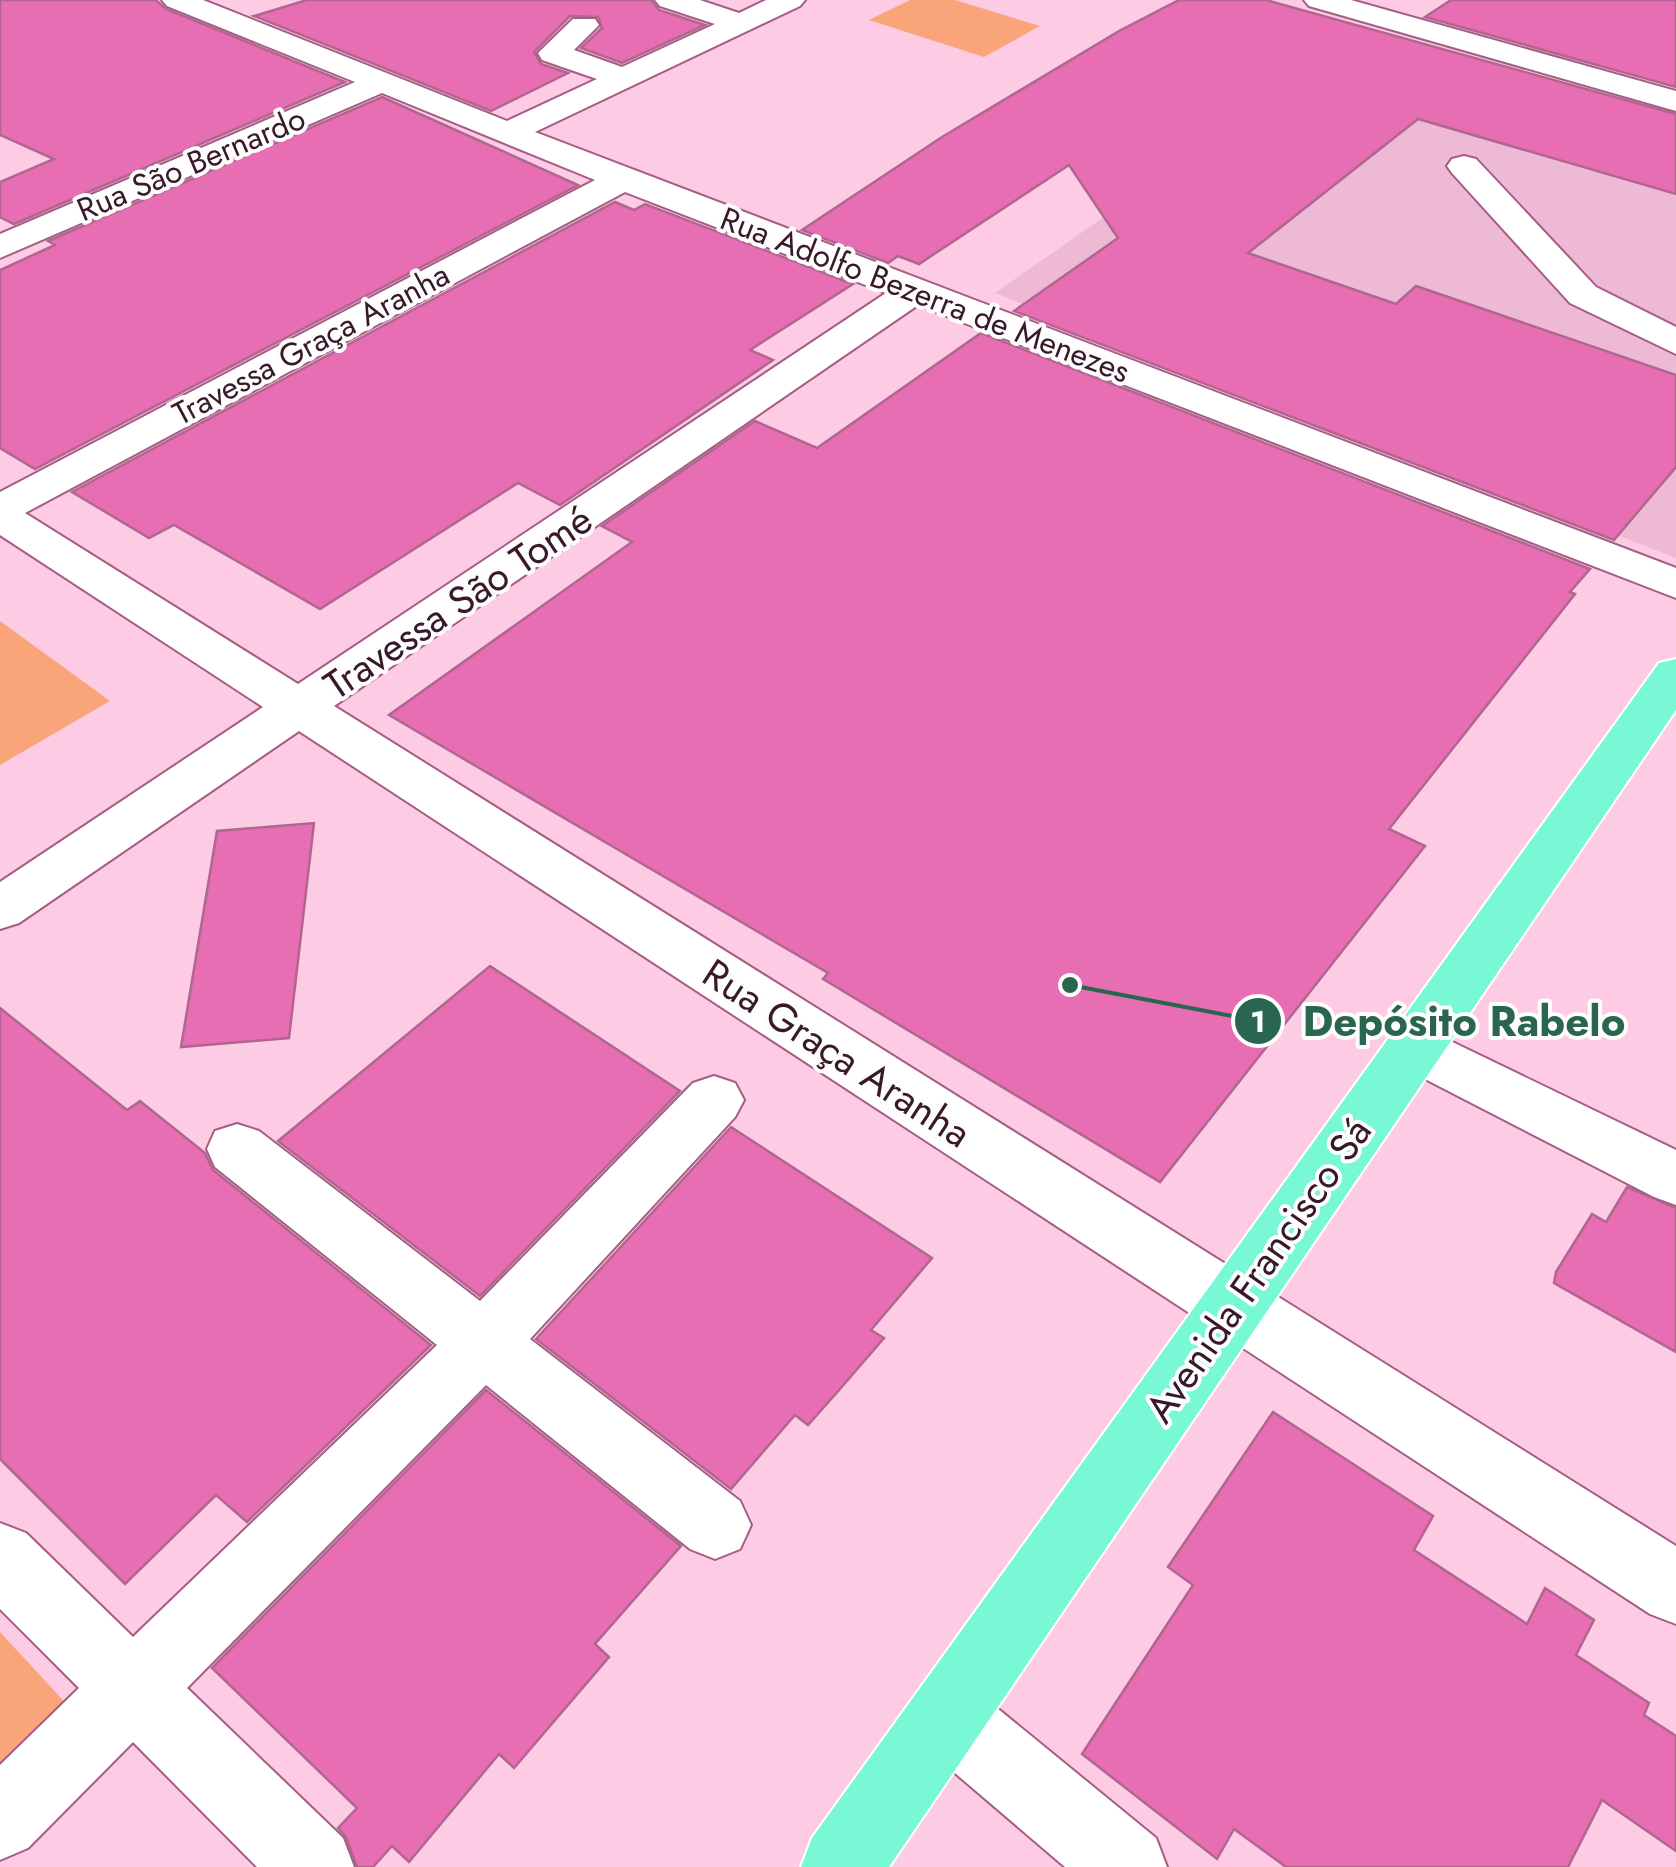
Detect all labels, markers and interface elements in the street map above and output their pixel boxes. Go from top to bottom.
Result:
street label: Rua São Bernardo [70,95,312,233]
street label: Rua Adolfo Bezerra de Menezes [714,196,1136,394]
street label: Travessa Graça Aranha [165,252,457,436]
street label: Travessa São Tomé [312,491,604,713]
street label: Rua Graça Aranha [691,944,983,1162]
callout: Depósito Rabelo [1233,985,1646,1057]
text: Depósito Rabelo [1303,991,1625,1052]
text: 1 [1250,1000,1266,1043]
street label: Avenida Francisco Sá [1131,1106,1385,1434]

